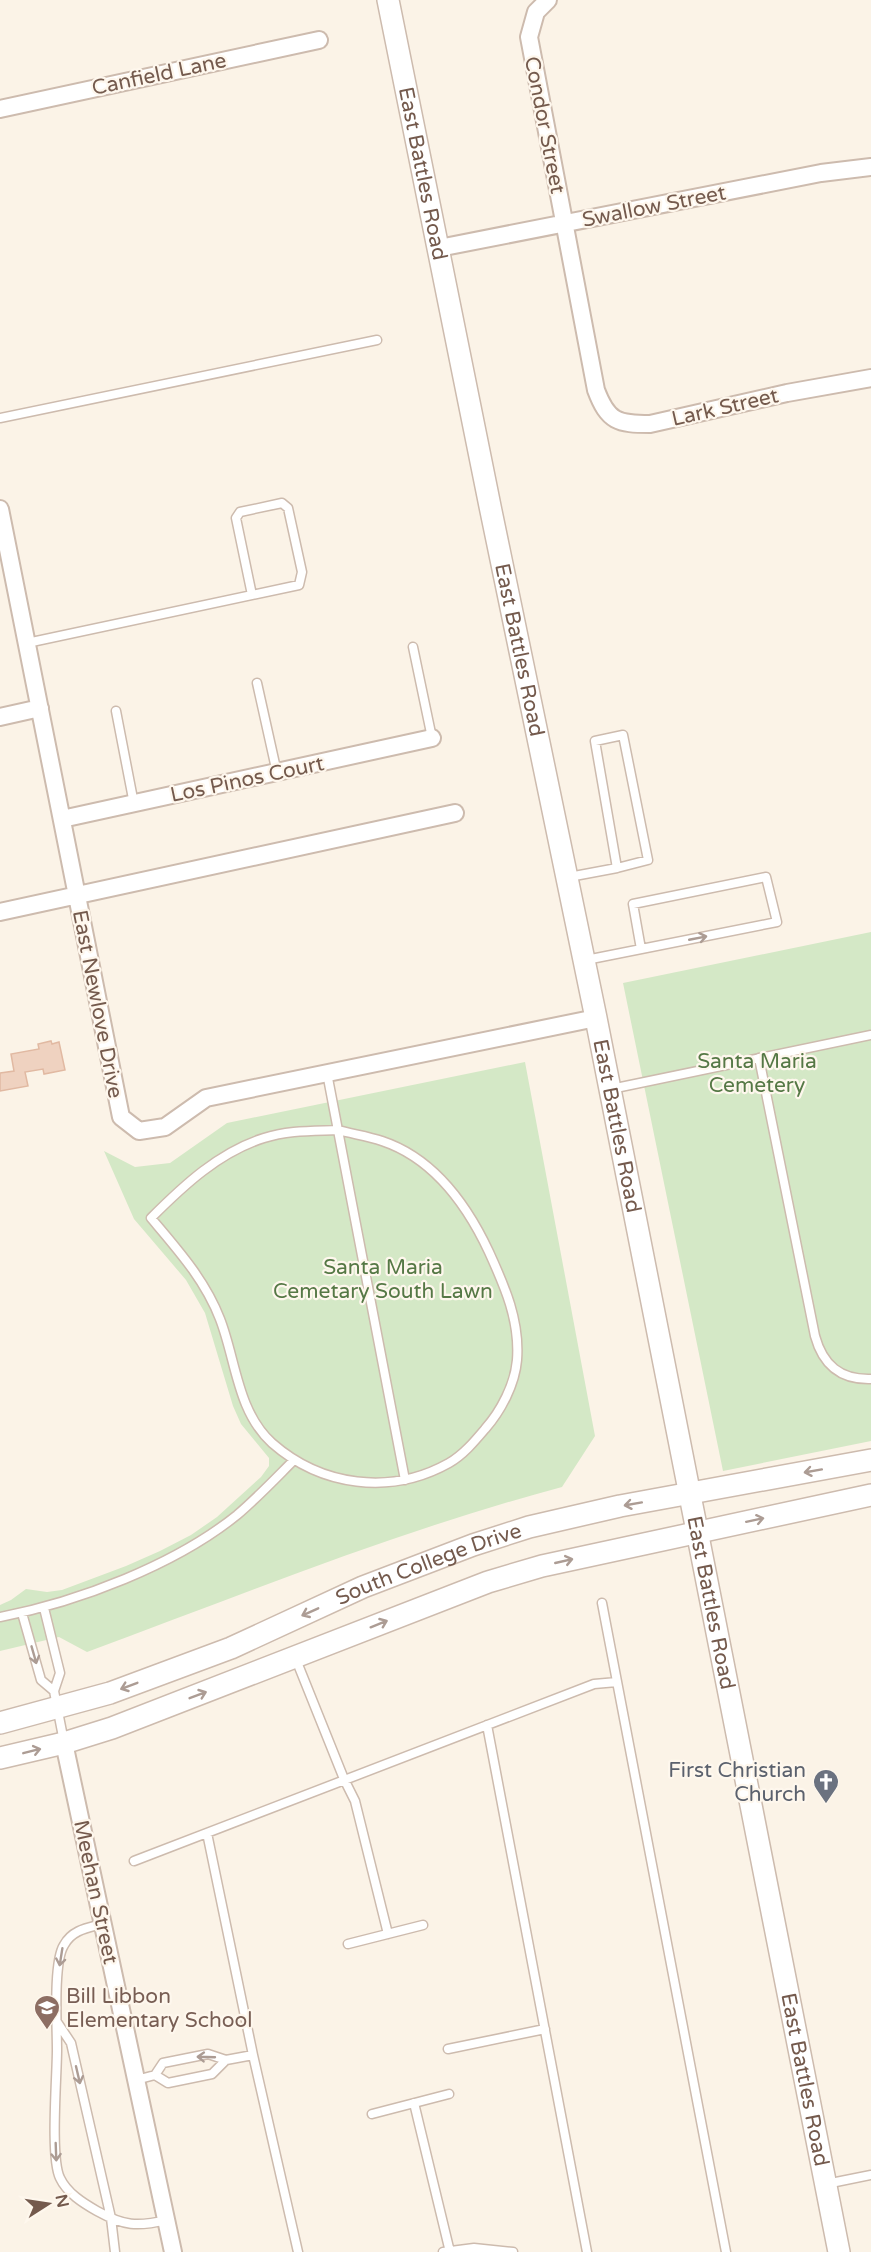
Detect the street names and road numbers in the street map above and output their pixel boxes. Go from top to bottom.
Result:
street label: Canfield Lane [90,48,229,101]
street label: Condor Street [519,54,570,196]
street label: East Battles Road [393,85,452,262]
street label: Swallow Street [580,180,728,233]
street label: Lark Street [669,383,781,432]
street label: East Battles Road [489,561,549,739]
street label: Los Pinos Court [168,751,326,808]
street label: East Newlove Drive [67,908,128,1101]
street label: East Battles Road [587,1037,646,1215]
street label: East Battles Road [681,1514,740,1692]
street label: South College Drive [332,1518,525,1611]
street label: Meehan Street [68,1818,123,1966]
street label: East Battles Road [775,1991,834,2169]

